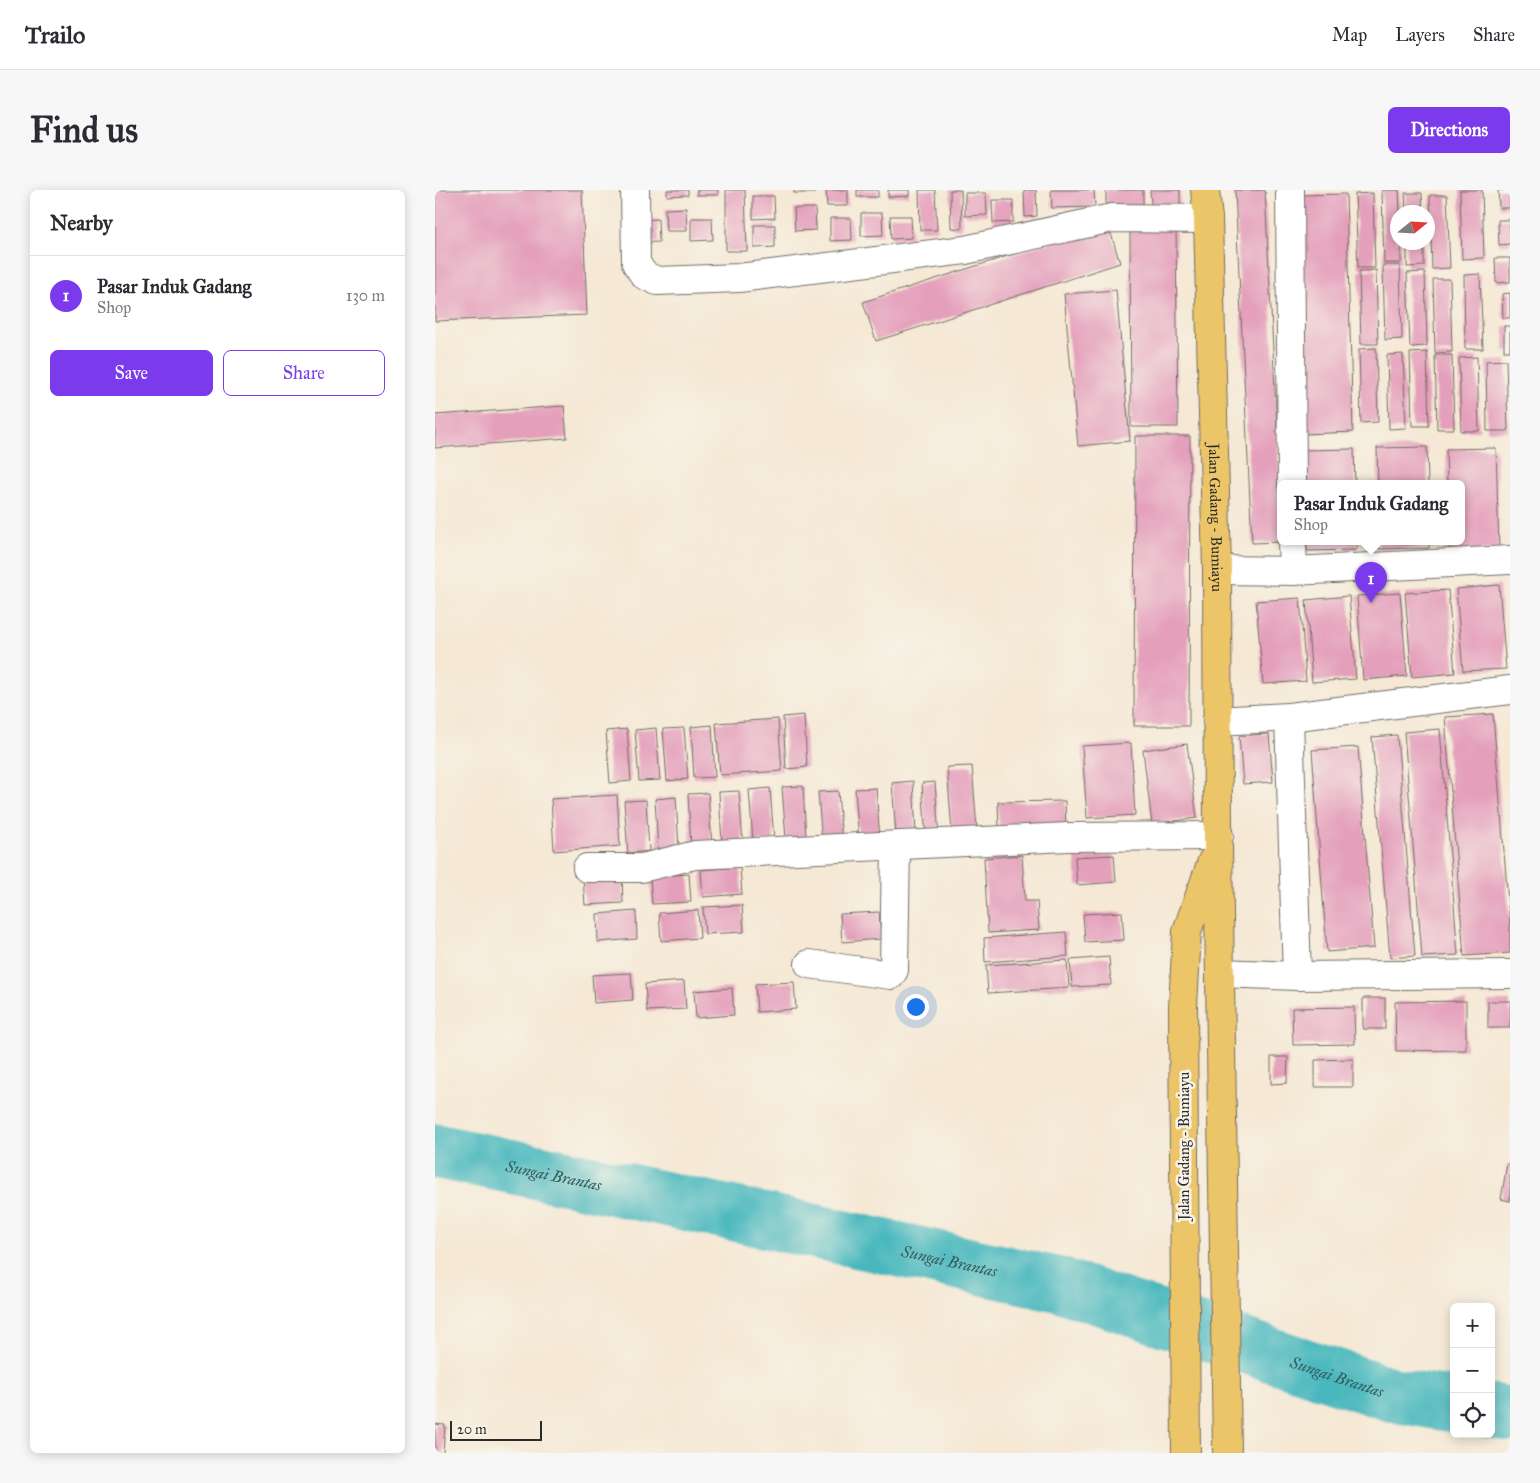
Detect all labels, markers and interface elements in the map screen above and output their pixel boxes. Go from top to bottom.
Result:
text: Trailo [25,20,85,50]
text: Map [1332,24,1367,46]
text: Layers [1395,24,1445,46]
text: Share [1473,24,1515,46]
button: Directions [1388,107,1510,153]
text: Find us [30,109,138,152]
north arrow [1390,205,1435,250]
text: Nearby [50,210,113,236]
text: Pasar Induk Gadang [97,275,251,298]
text: 1 [63,286,69,305]
text: 130 m [346,286,385,305]
text: Shop [97,298,131,317]
button: Save [50,350,213,396]
button: Share [223,350,385,396]
street label: Jalan Gadang - Bumiayu [1204,441,1226,592]
popup [1277,480,1465,545]
text: Pasar Induk Gadang [1294,492,1448,515]
text: Shop [1294,515,1328,534]
pin: 1 [1355,562,1387,603]
your location [903,994,929,1020]
street label: Jalan Gadang - Bumiayu [1175,1072,1194,1222]
water label: Sungai Brantas [503,1156,604,1194]
water label: Sungai Brantas [899,1241,999,1280]
map controls [1450,1303,1495,1438]
button: + [1450,1303,1495,1348]
button: − [1450,1348,1495,1393]
water label: Sungai Brantas [1287,1352,1387,1401]
button: locate [1450,1393,1495,1438]
scale bar [450,1418,543,1441]
text: 20 m [457,1421,487,1438]

